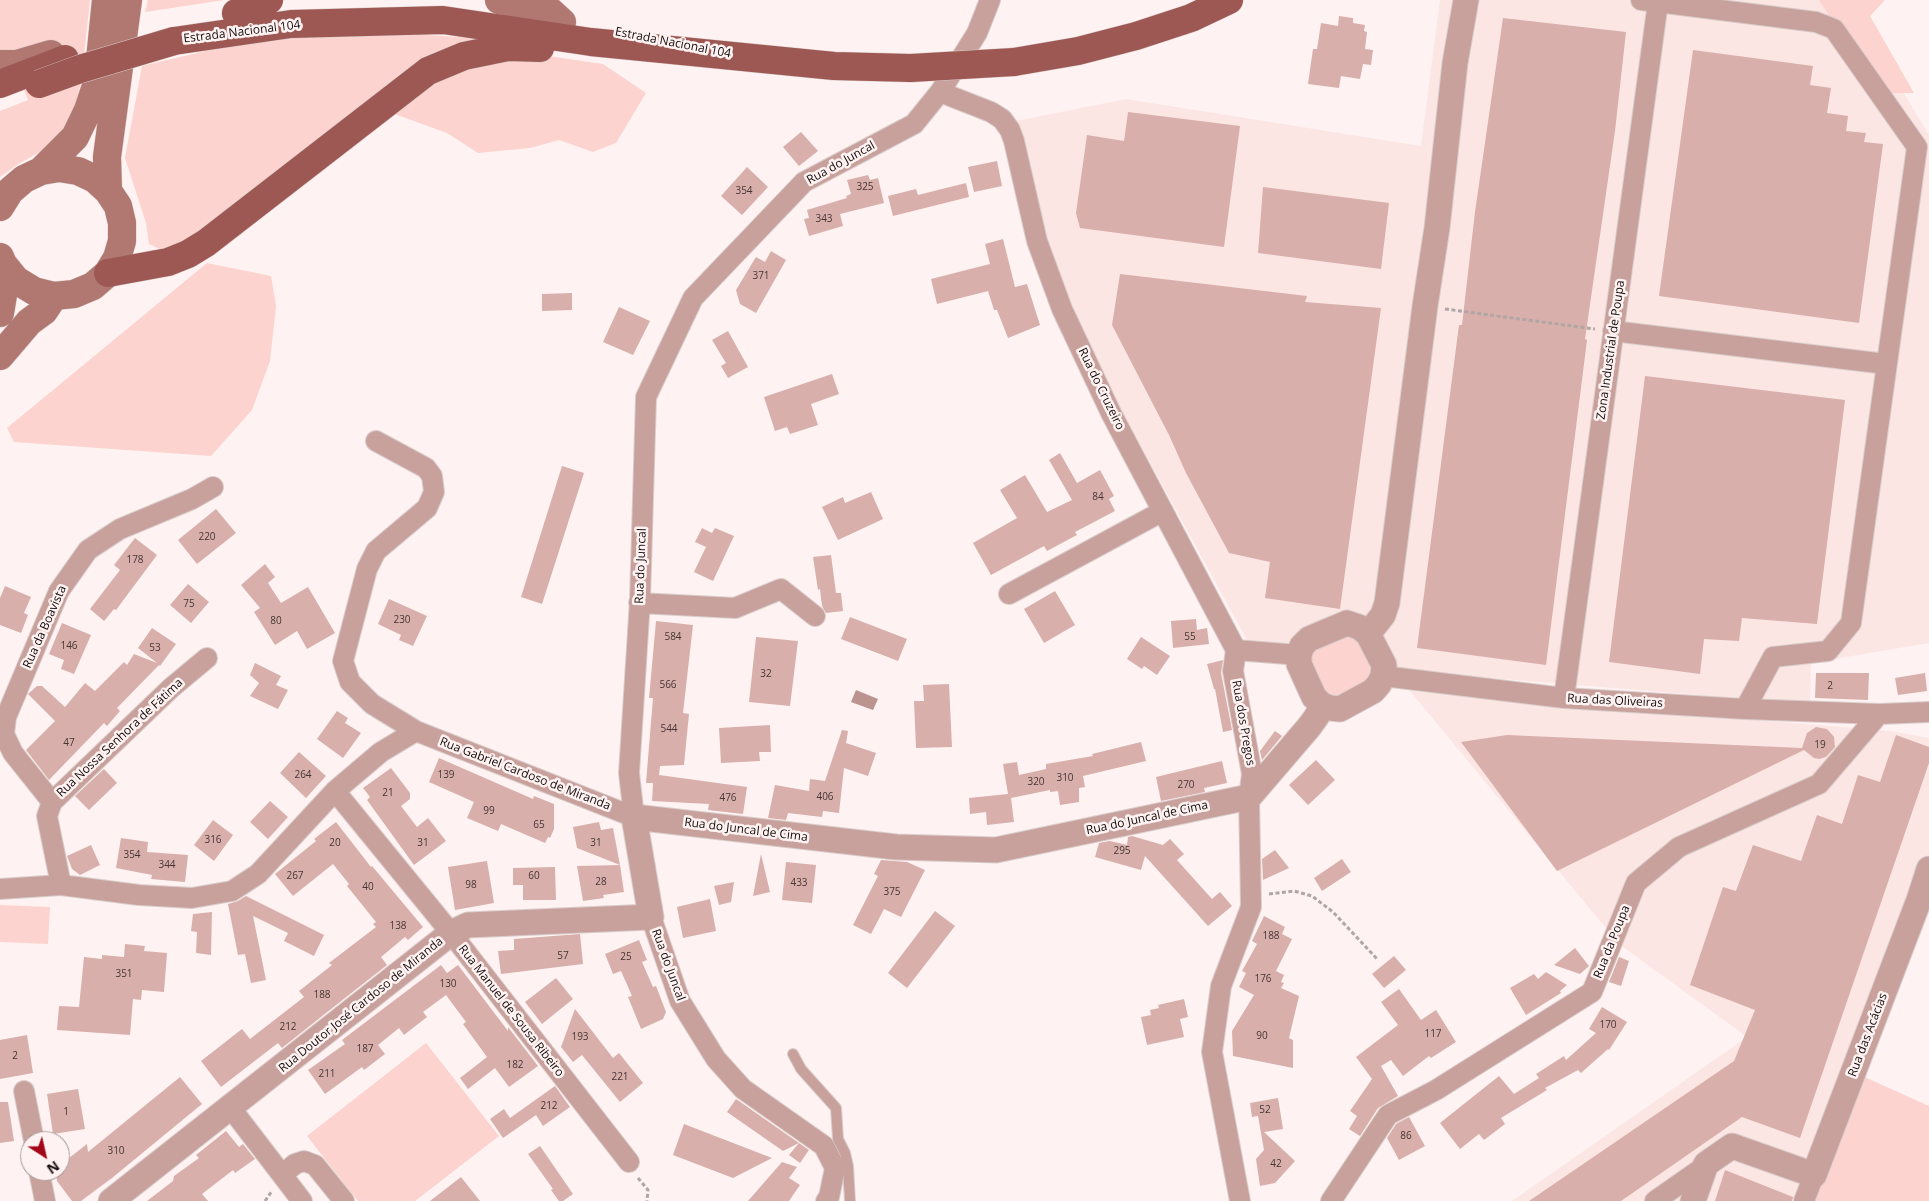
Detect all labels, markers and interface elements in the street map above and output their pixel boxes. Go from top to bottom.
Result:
street label: Estrada Nacional 104 [183,18,301,46]
street label: Estrada Nacional 104 [614,25,732,61]
street label: Rua do Juncal [804,138,878,188]
house number: 325 [856,181,874,193]
house number: 354 [735,185,753,197]
house number: 343 [815,213,833,225]
house number: 371 [752,270,770,282]
street label: Zona Industrial de Poupa [1594,279,1628,421]
street label: Rua do Cruzeiro [1075,346,1127,432]
house number: 84 [1092,491,1104,503]
street label: Rua do Juncal [632,528,650,604]
house number: 220 [198,531,216,543]
house number: 178 [126,554,144,566]
street label: Rua da Boavista [20,583,70,671]
house number: 75 [183,598,195,610]
house number: 230 [393,614,411,626]
house number: 80 [270,615,282,627]
house number: 584 [664,631,682,643]
house number: 55 [1184,631,1196,643]
house number: 146 [60,640,78,652]
house number: 53 [149,642,161,654]
house number: 32 [760,668,772,680]
street label: Rua Nossa Senhora de Fátima [54,676,186,800]
house number: 566 [659,679,677,691]
street label: Rua dos Pregos [1228,679,1258,767]
house number: 2 [1827,680,1833,692]
street label: Rua das Oliveiras [1567,691,1663,711]
house number: 544 [660,723,678,735]
street label: Rua Gabriel Cardoso de Miranda [438,735,612,813]
house number: 47 [63,737,75,749]
house number: 19 [1814,739,1826,751]
house number: 264 [294,769,312,781]
house number: 139 [437,769,455,781]
house number: 310 [1056,772,1074,784]
house number: 320 [1027,776,1045,788]
house number: 270 [1177,779,1195,791]
house number: 21 [382,787,394,799]
house number: 406 [816,791,834,803]
house number: 476 [719,792,737,804]
street label: Rua do Juncal de Cima [1085,798,1209,838]
house number: 99 [483,805,495,817]
street label: Rua do Juncal de Cima [683,815,809,845]
house number: 65 [533,819,545,831]
house number: 316 [204,834,222,846]
house number: 20 [329,837,341,849]
house number: 31 [417,837,429,849]
house number: 31 [590,837,602,849]
house number: 295 [1113,845,1131,857]
house number: 354 [123,849,141,861]
house number: 344 [158,859,176,871]
house number: 267 [286,870,304,882]
house number: 60 [528,870,540,882]
house number: 28 [595,876,607,888]
house number: 433 [790,877,808,889]
house number: 98 [465,879,477,891]
house number: 40 [362,881,374,893]
house number: 375 [883,886,901,898]
street label: Rua da Poupa [1591,903,1633,981]
house number: 138 [389,920,407,932]
street label: Rua do Juncal [648,927,688,1003]
house number: 188 [1262,930,1280,942]
street label: Rua Doutor José Cardoso de Miranda [276,934,446,1076]
street label: Rua Manuel de Sousa Ribeiro [455,942,567,1080]
house number: 57 [557,950,569,962]
house number: 25 [620,951,632,963]
house number: 351 [115,968,133,980]
house number: 176 [1254,973,1272,985]
house number: 130 [439,978,457,990]
house number: 188 [313,989,331,1001]
street label: Rua das Acácias [1845,991,1891,1079]
house number: 170 [1599,1019,1617,1031]
house number: 212 [279,1021,297,1033]
house number: 117 [1424,1028,1442,1040]
house number: 90 [1256,1030,1268,1042]
house number: 193 [571,1031,589,1043]
house number: 187 [356,1043,374,1055]
house number: 2 [12,1050,18,1062]
house number: 182 [506,1059,524,1071]
house number: 211 [318,1068,336,1080]
house number: 221 [611,1071,629,1083]
house number: 212 [540,1100,558,1112]
house number: 52 [1259,1104,1271,1116]
house number: 1 [63,1106,69,1118]
house number: 86 [1400,1130,1412,1142]
north arrow [20,1131,70,1181]
house number: 310 [107,1145,125,1157]
text: N [43,1157,63,1179]
house number: 42 [1270,1158,1282,1170]

